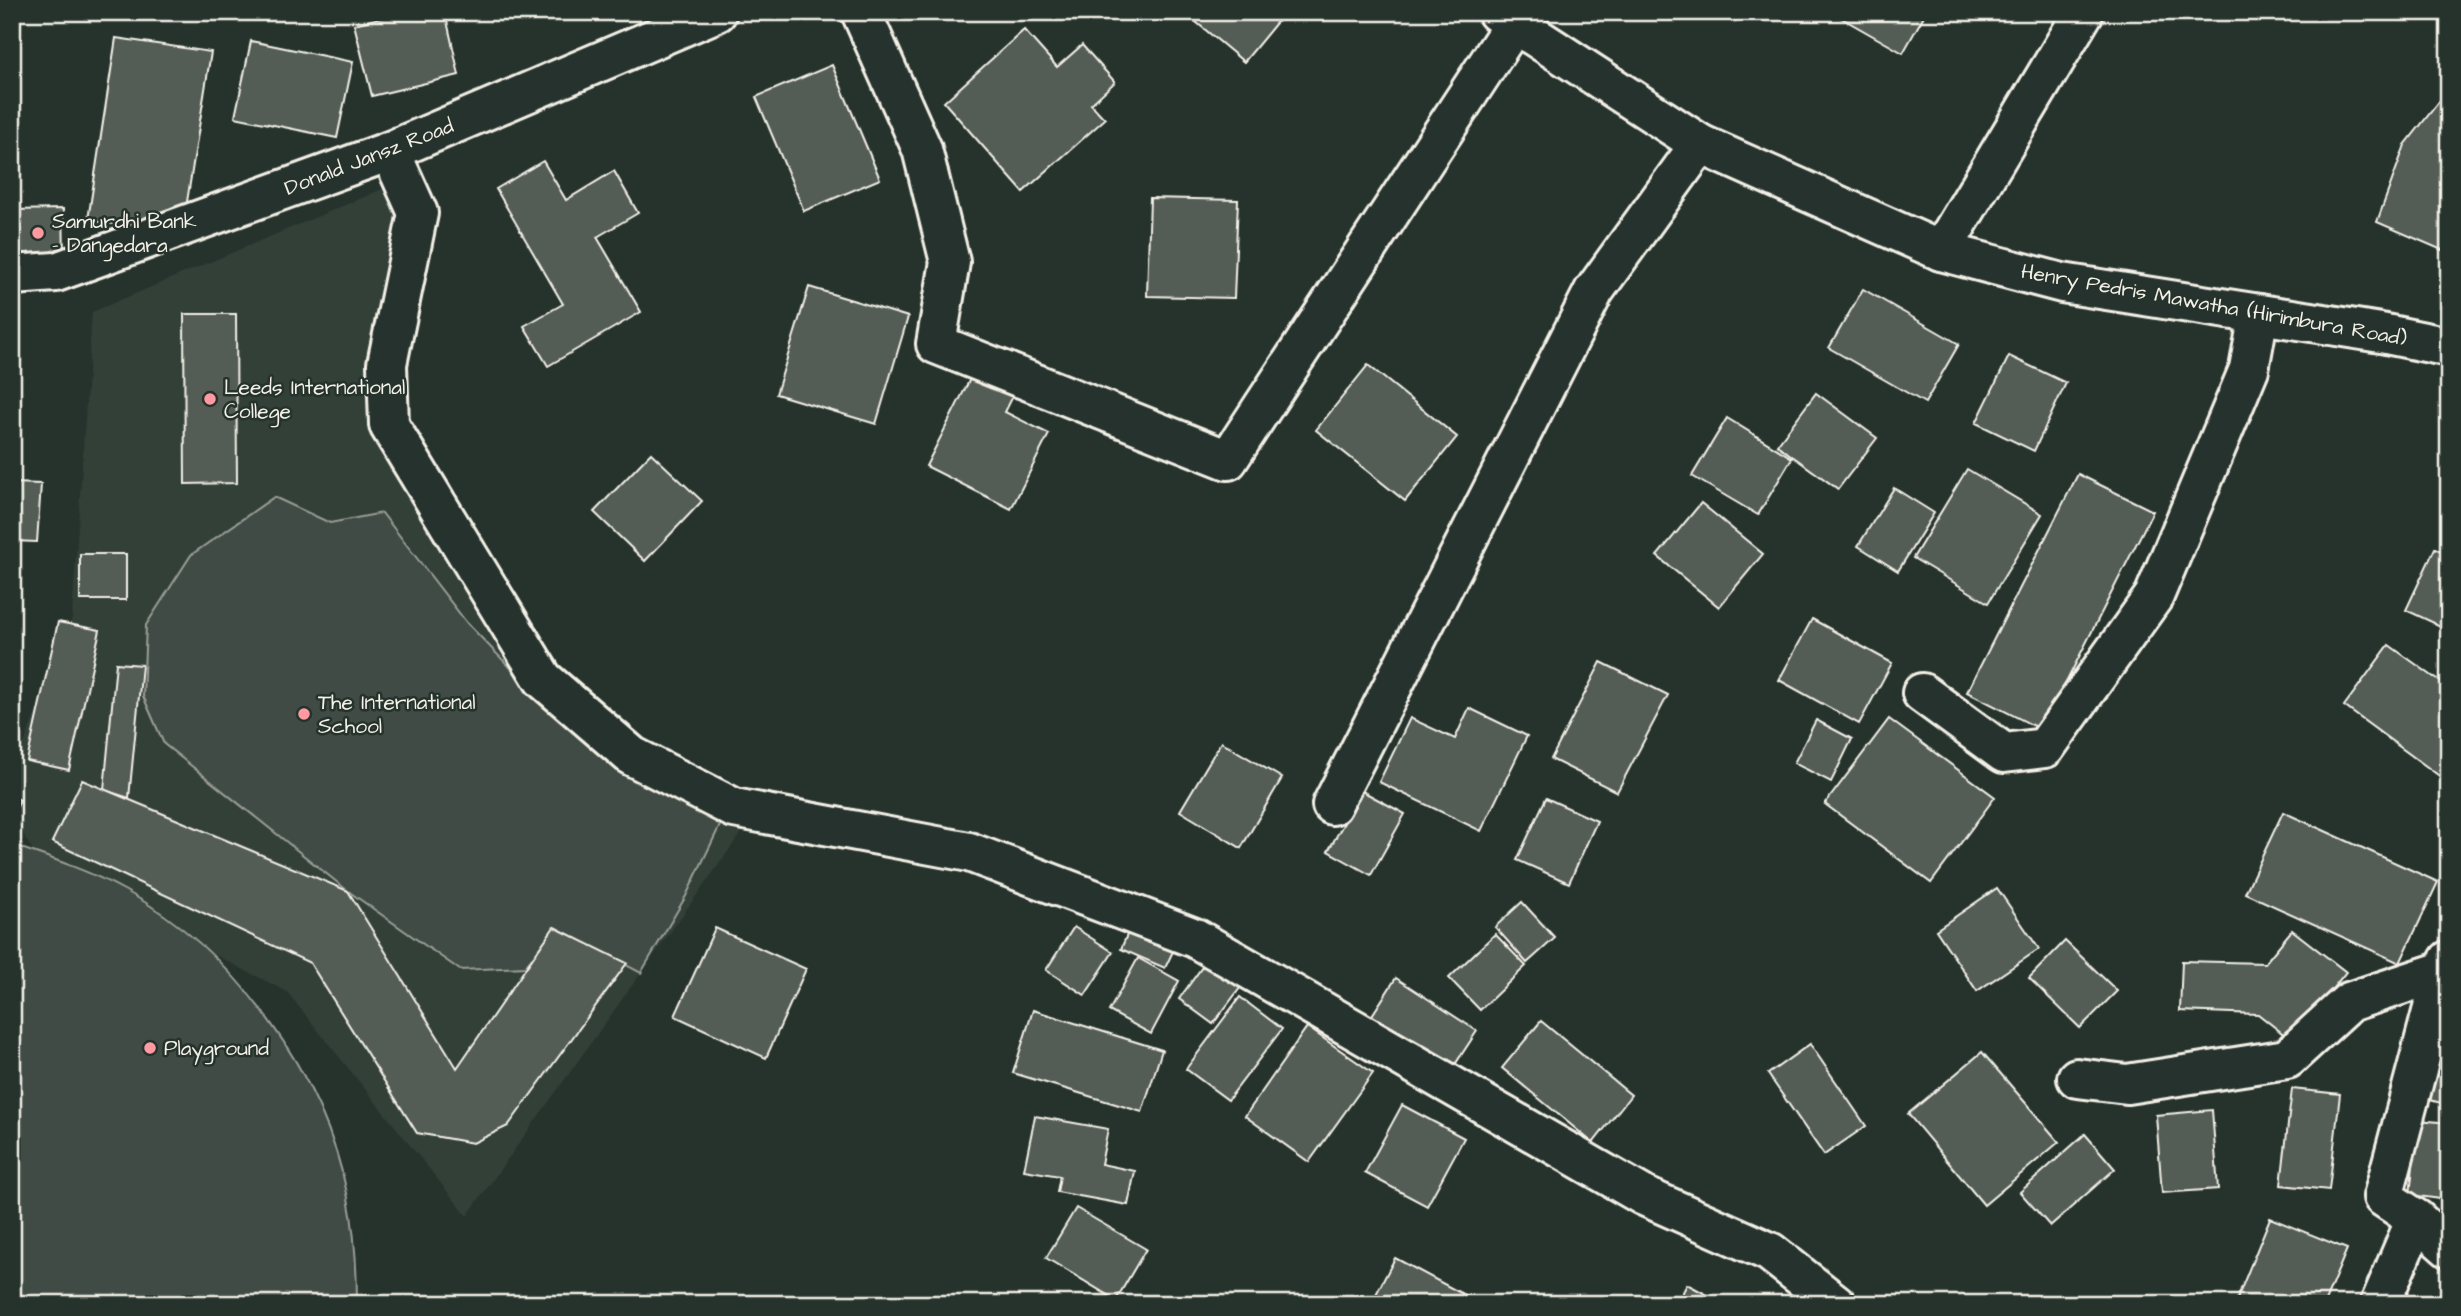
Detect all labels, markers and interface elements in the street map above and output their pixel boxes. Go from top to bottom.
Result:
street label: Donald Jansz Road [280,111,458,203]
place label: Samurdhi Bank - Dangedara [52,207,197,262]
marker: Samurdhi Bank - Dangedara [30,225,46,241]
street label: Henry Pedris Mawatha (Hirimbura Road) [2019,257,2409,355]
place label: Leeds International College [224,373,405,428]
marker: Leeds International College [202,391,218,407]
place label: The International School [318,688,476,741]
marker: The International School [296,706,312,722]
place label: Playground [164,1034,269,1065]
marker: Playground [142,1040,158,1056]

